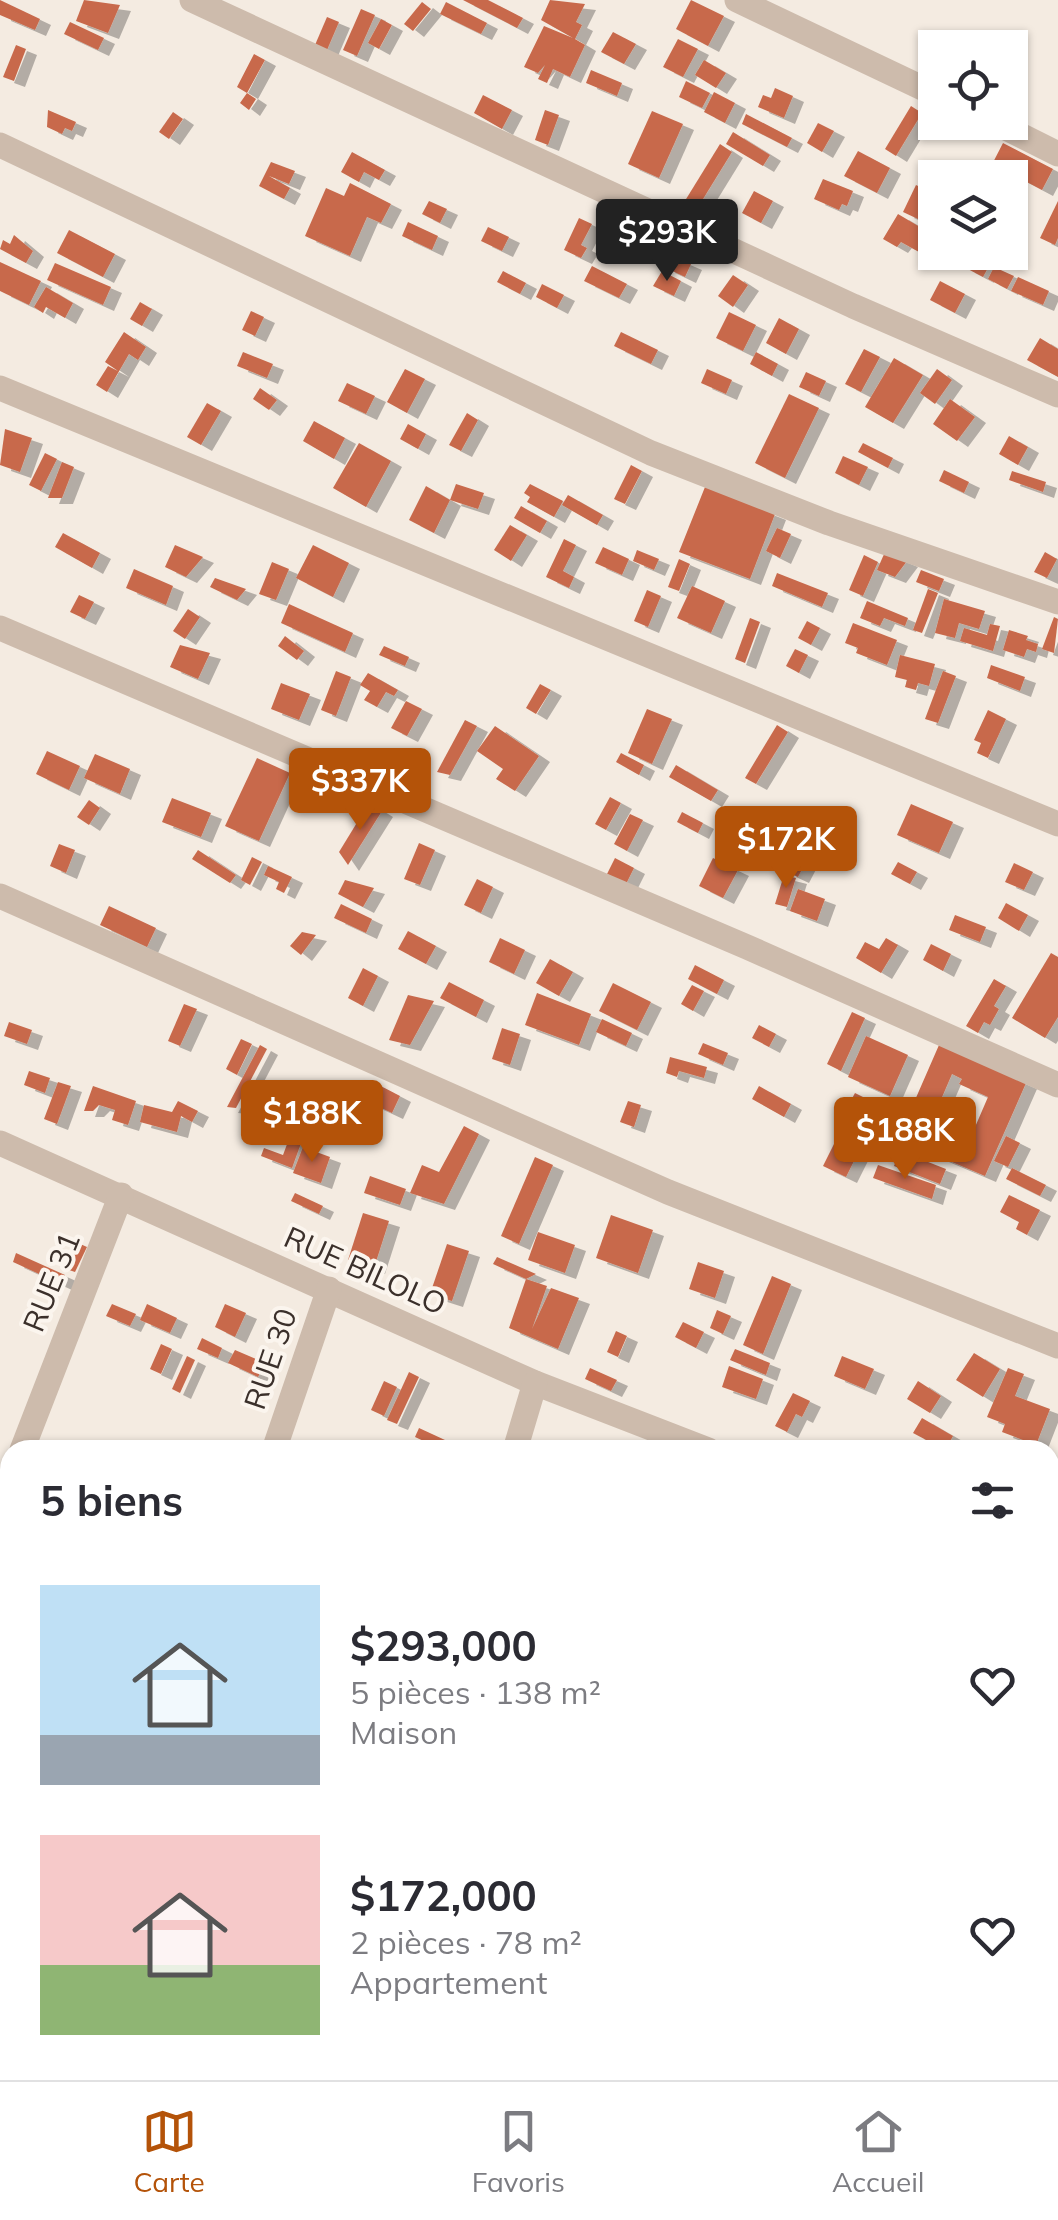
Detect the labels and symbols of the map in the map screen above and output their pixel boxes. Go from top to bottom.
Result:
pin: $293K [597,199,737,284]
pin: $337K [290,748,430,833]
pin: $172K [716,806,856,891]
pin: $188K [242,1080,382,1165]
pin: $188K [835,1097,975,1182]
street label: RUE BILOLO [279,1218,452,1323]
street label: RUE 31 [14,1226,88,1337]
street label: RUE 30 [235,1303,305,1414]

